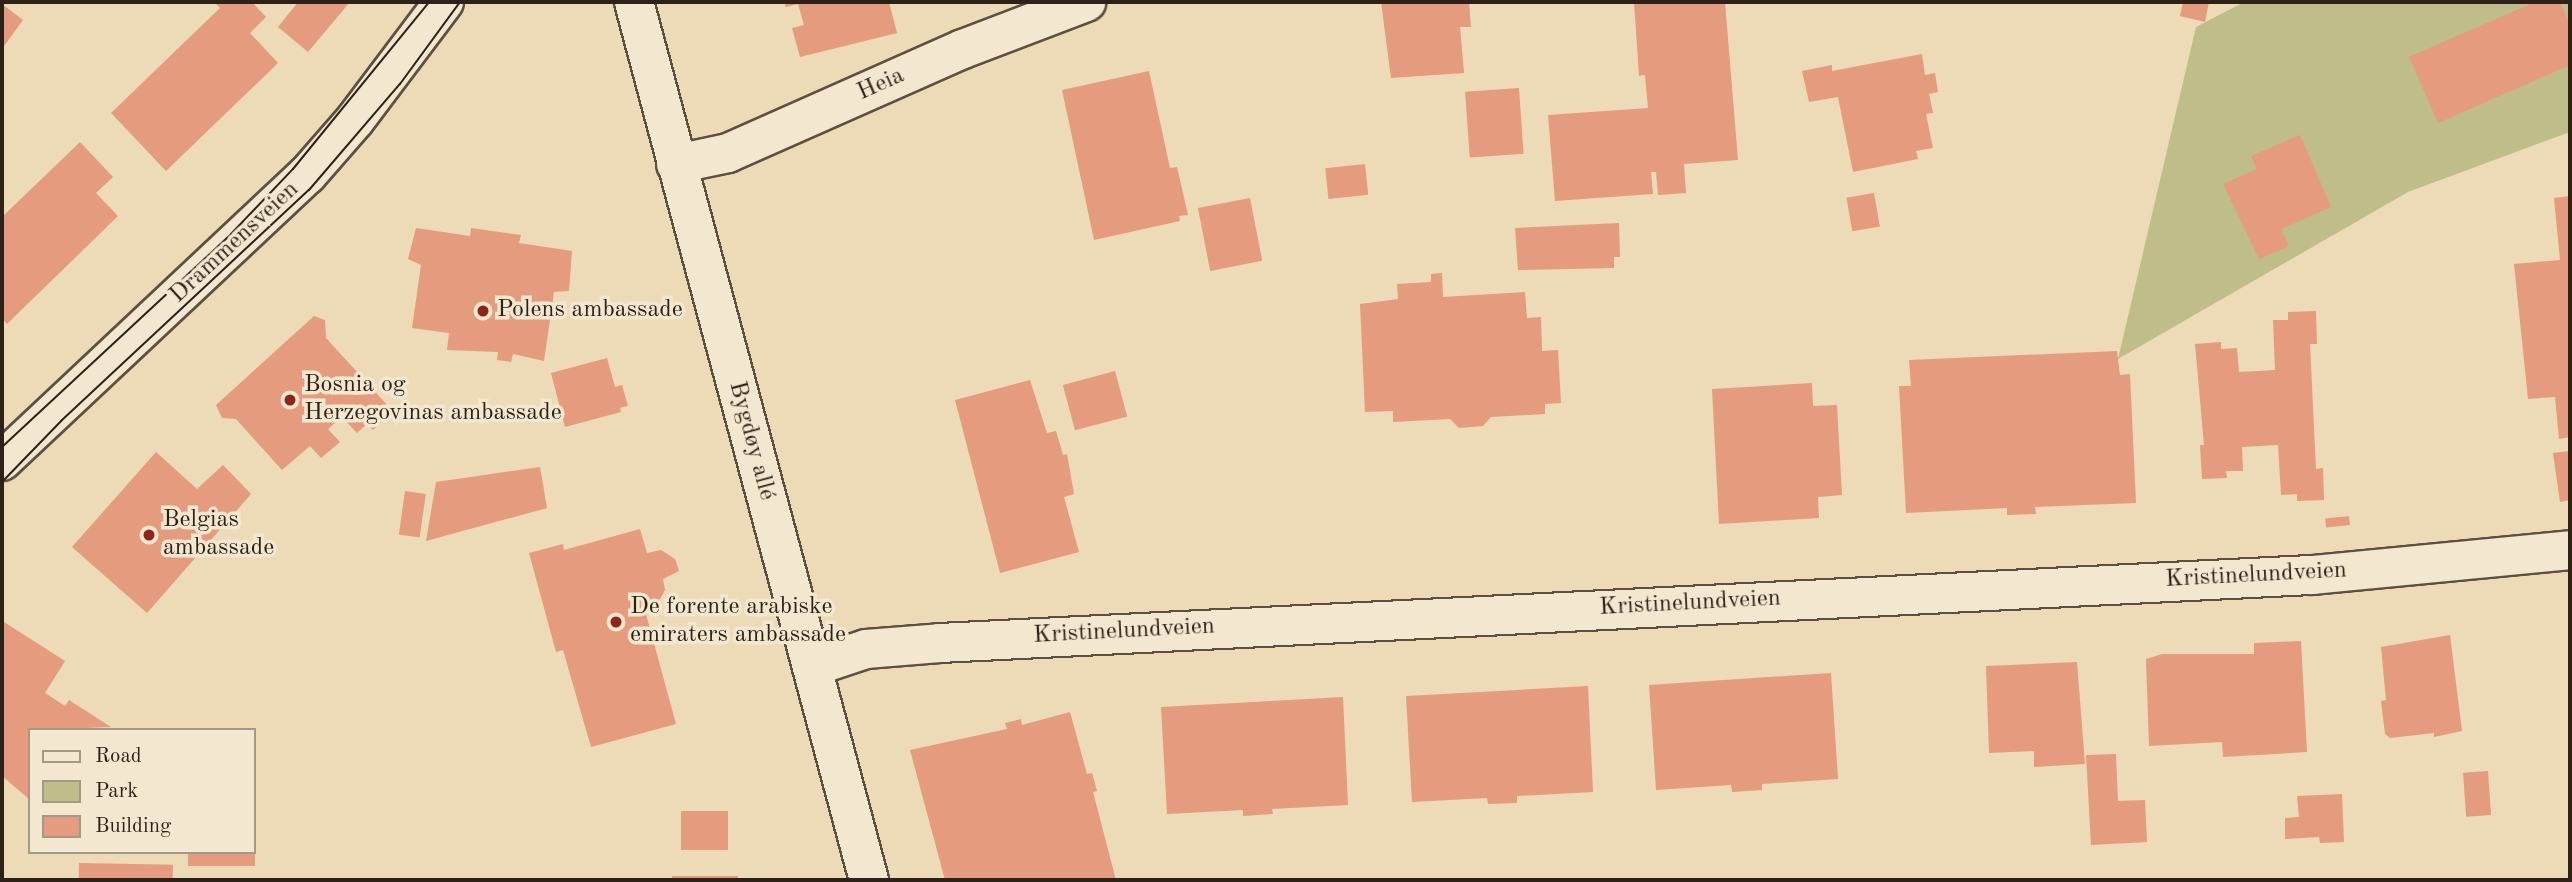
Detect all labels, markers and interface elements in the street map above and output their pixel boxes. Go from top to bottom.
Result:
street label: Heia [853,62,909,108]
street label: Drammensveien [164,176,306,310]
place label: Polens ambassade [497,297,683,325]
marker: Polens ambassade [475,303,491,319]
place label: Bosnia og Herzegovinas ambassade [304,372,562,428]
street label: Bygdøy allé [721,378,781,504]
marker: Bosnia og Herzegovinas ambassade [282,392,298,408]
place label: Belgias ambassade [163,507,274,563]
marker: Belgias ambassade [141,527,157,543]
street label: Kristinelundveien [2165,557,2347,595]
street label: Kristinelundveien [1599,585,1781,623]
place label: De forente arabiske emiraters ambassade [630,594,846,650]
street label: Kristinelundveien [1033,613,1215,651]
marker: De forente arabiske emiraters ambassade [608,614,624,630]
legend [28,728,256,854]
text: Road [95,746,142,767]
text: Park [95,781,138,802]
text: Building [95,816,171,837]

